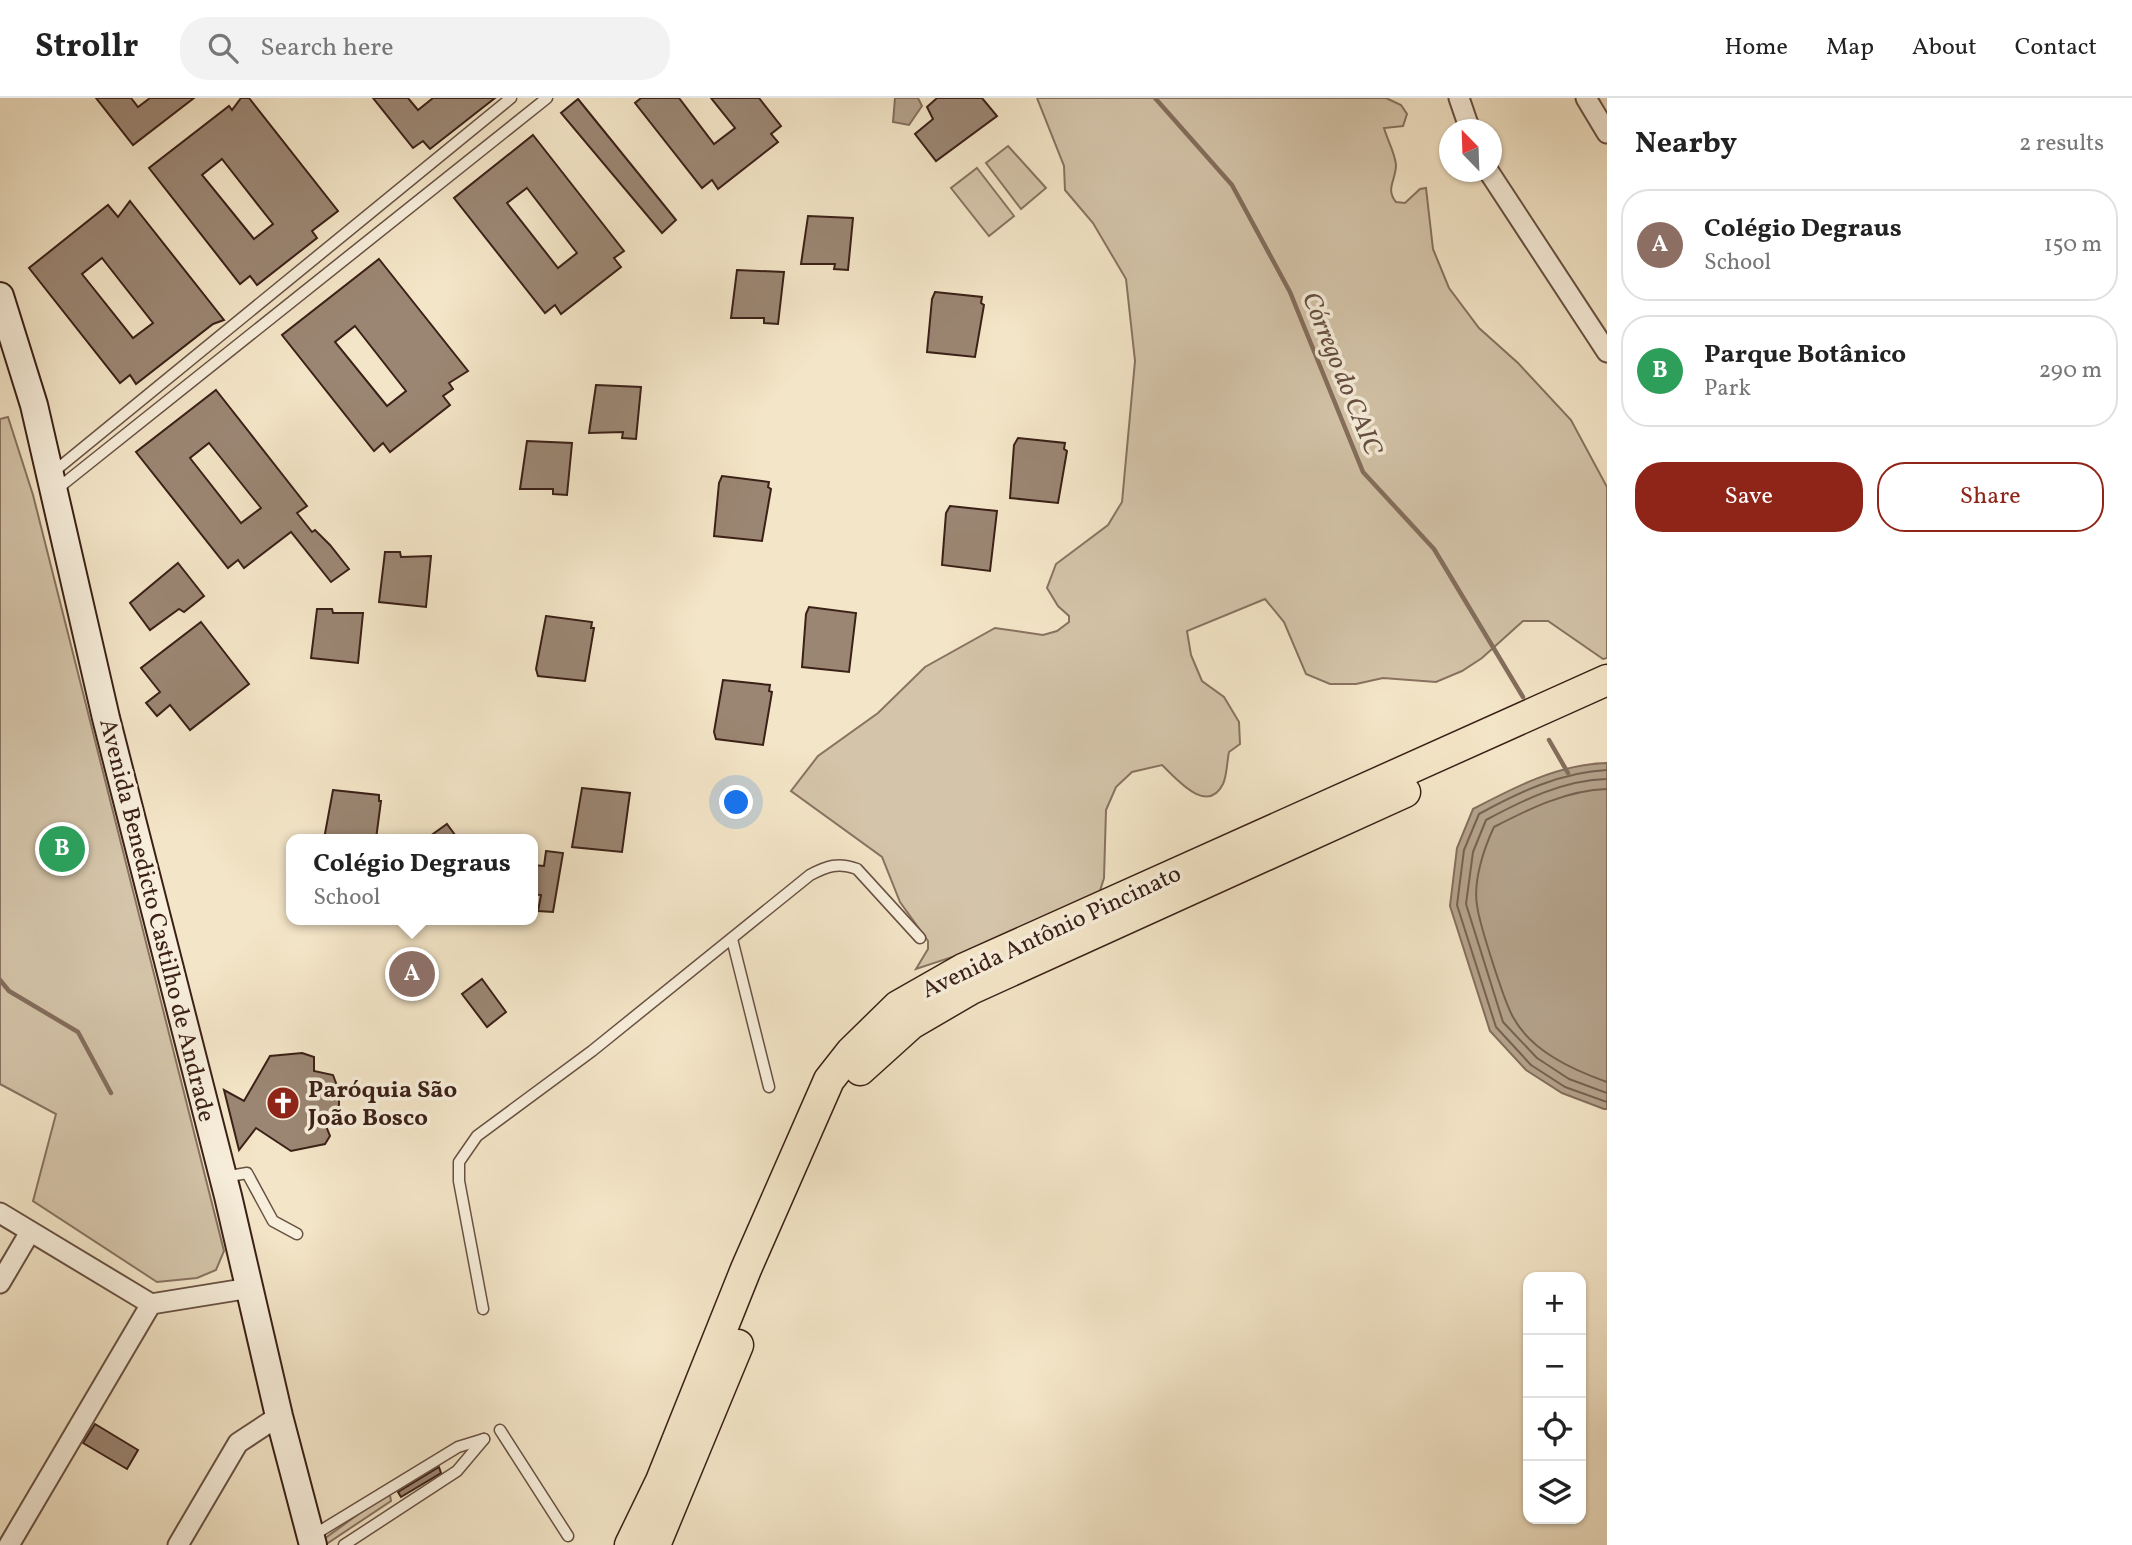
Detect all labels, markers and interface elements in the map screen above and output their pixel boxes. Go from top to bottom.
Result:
search box [180,17,670,80]
text: Strollr [35,25,138,71]
icon: search [204,29,242,67]
text: Search here [260,30,394,66]
text: Home [1724,31,1788,65]
text: Map [1826,31,1874,65]
text: About [1912,31,1977,65]
text: Contact [2015,31,2097,65]
north arrow [1439,119,1502,182]
text: Nearby [1635,123,1737,165]
text: 2 results [2019,128,2104,160]
text: Colégio Degraus [1704,211,1902,247]
text: A [1652,229,1668,261]
text: 150 m [2044,229,2102,261]
text: School [1704,247,1771,279]
water label: Córrego do CAIC [1292,287,1391,462]
text: Parque Botânico [1704,337,1906,373]
text: B [1652,355,1668,387]
text: 290 m [2039,355,2102,387]
text: Park [1704,373,1751,405]
button: Save [1635,462,1863,532]
button: Share [1877,462,2104,532]
street label: Avenida Benedicto Castilho de Andrade [89,715,223,1126]
your location [719,785,753,819]
pin: B [39,823,85,875]
popup [286,834,538,925]
text: Colégio Degraus [313,846,511,882]
street label: Avenida Antônio Pincinato [917,858,1187,1008]
text: School [313,882,380,914]
pin: A [389,948,435,1000]
place label: Paróquia São João Bosco [307,1074,457,1136]
church icon: Paróquia São João Bosco [264,1084,302,1122]
map controls [1523,1272,1586,1524]
button: + [1523,1272,1586,1335]
button: − [1523,1335,1586,1398]
button: locate [1523,1398,1586,1461]
button: layers [1523,1461,1586,1524]

